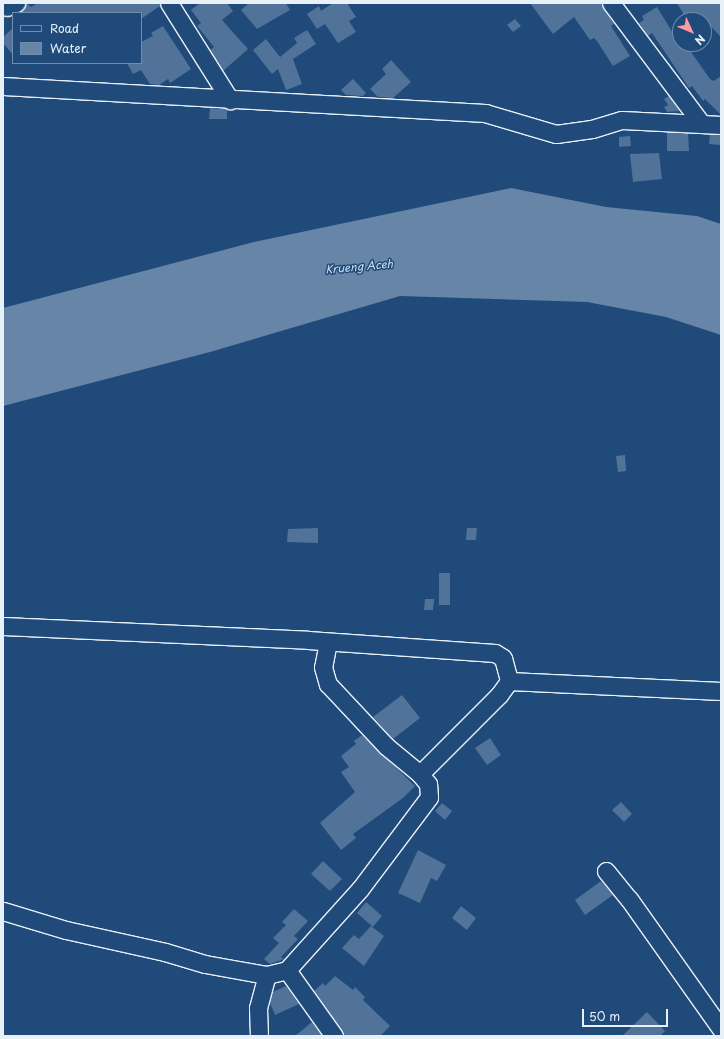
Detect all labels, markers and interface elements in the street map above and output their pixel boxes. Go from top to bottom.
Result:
legend [12,12,142,64]
north arrow [672,12,712,52]
text: Road [50,19,79,37]
text: N [691,31,709,49]
text: Water [50,39,86,57]
water label: Krueng Aceh [325,257,393,277]
scale bar [584,1001,670,1027]
text: 50 m [589,1007,620,1025]

